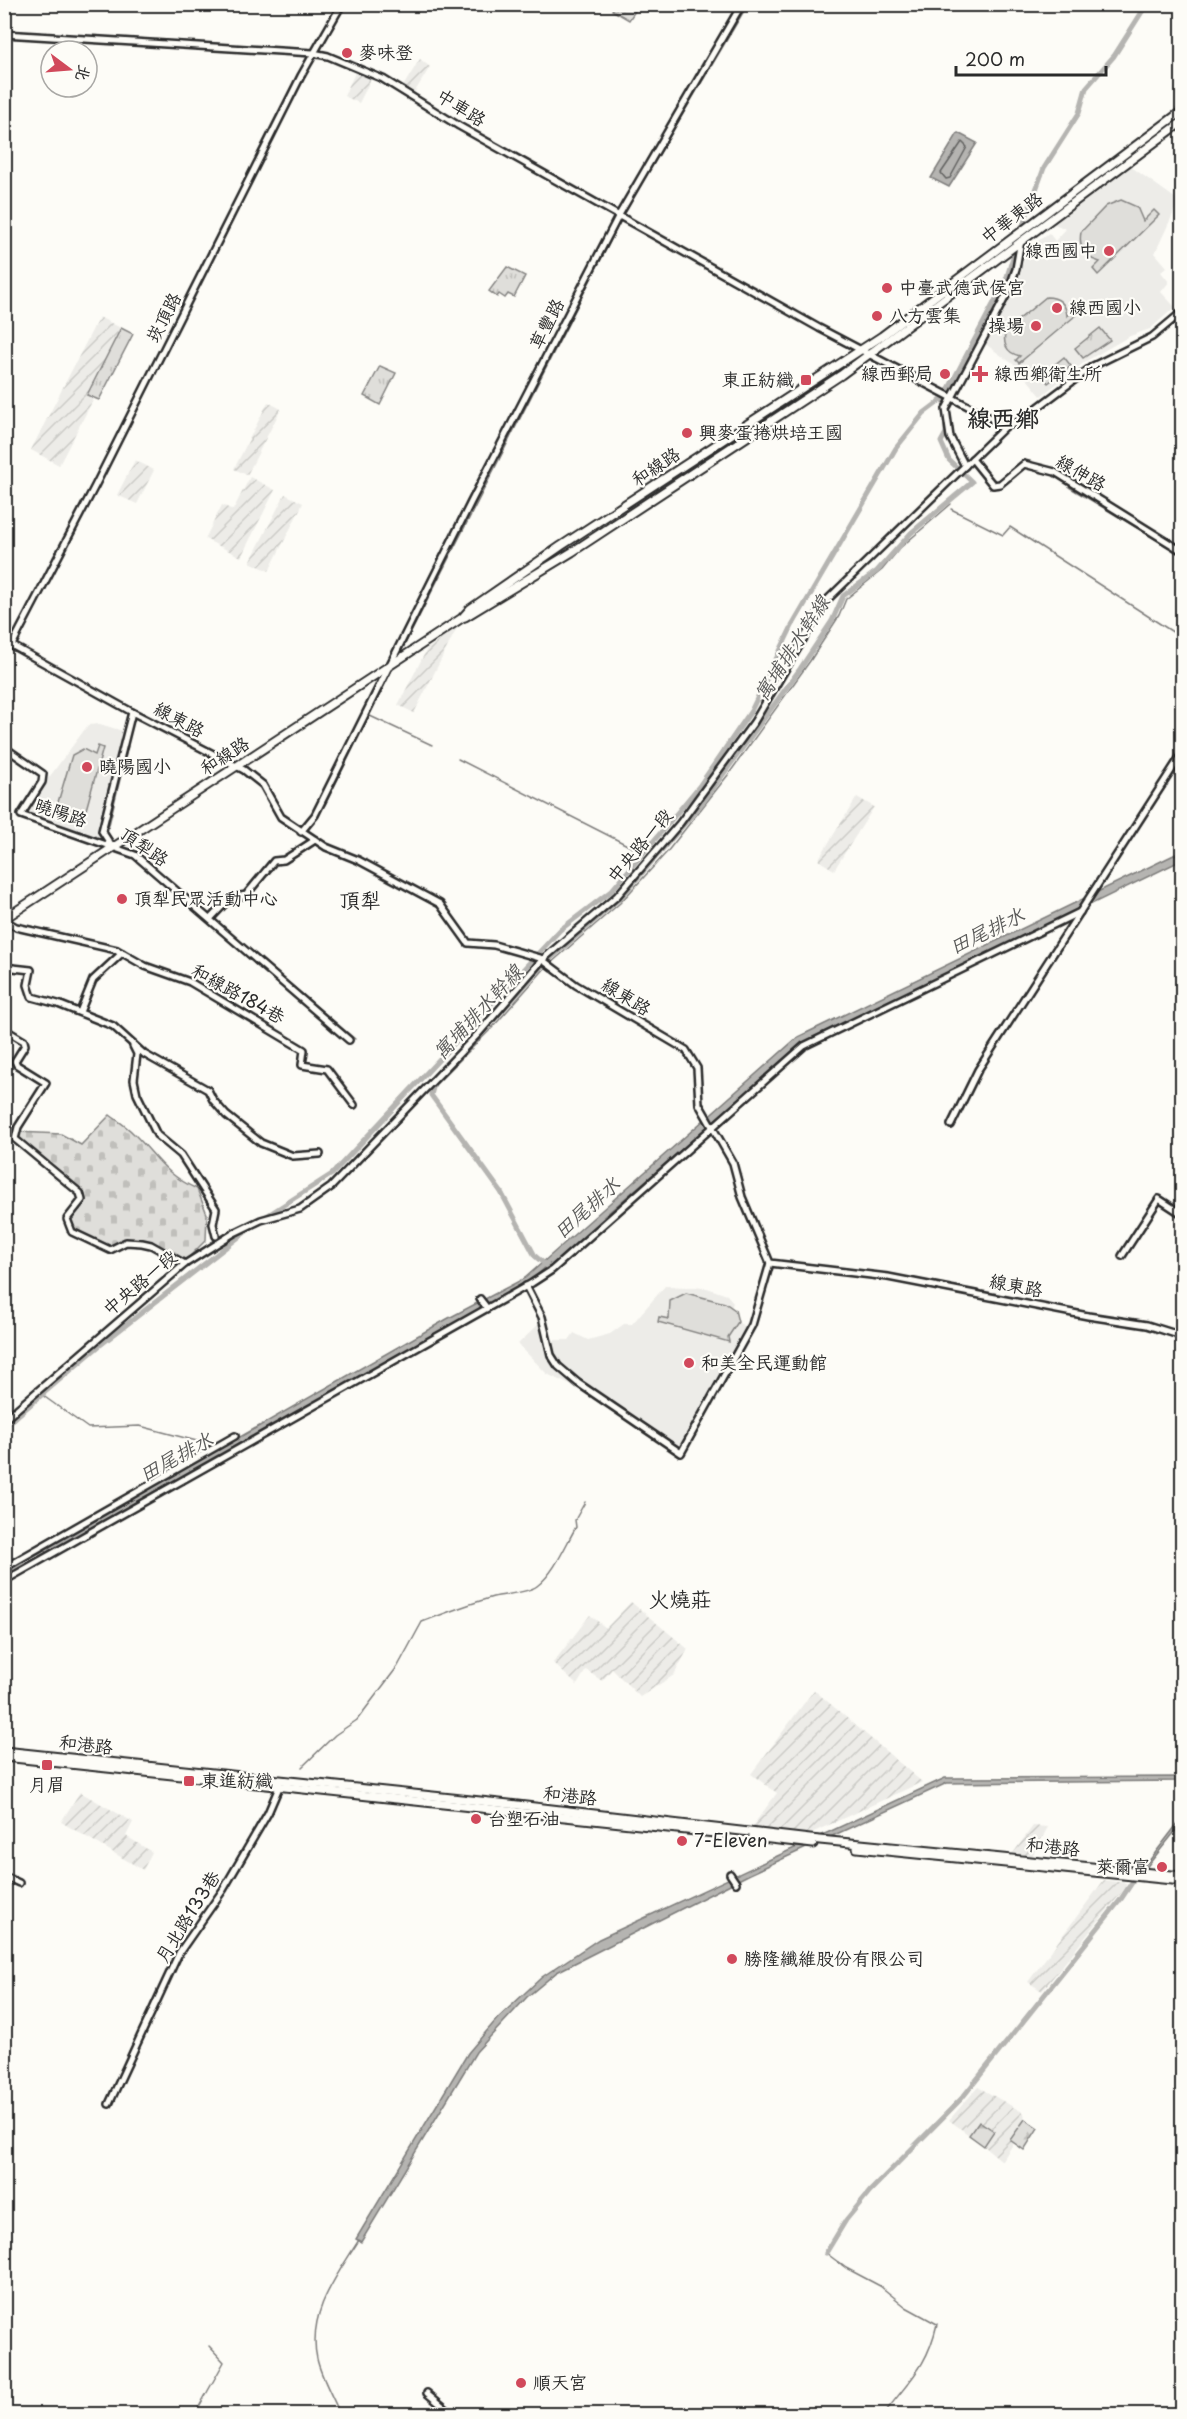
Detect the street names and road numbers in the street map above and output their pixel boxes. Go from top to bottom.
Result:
street label: 中車路 [432,81,492,132]
street label: 中華東路 [974,184,1048,249]
street label: 崁頂路 [138,287,187,348]
street label: 草豐路 [521,293,570,354]
street label: 和線路 [625,439,685,492]
street label: 線伸路 [1052,447,1112,497]
street label: 線東路 [150,694,210,743]
street label: 和線路 [194,729,254,781]
street label: 曉陽路 [32,790,91,833]
street label: 中央路一段 [600,802,678,888]
street label: 頂犁路 [115,819,175,872]
street label: 和線路184巷 [187,956,290,1030]
street label: 線東路 [597,970,657,1021]
street label: 中央路一段 [96,1243,182,1321]
street label: 線東路 [987,1266,1045,1303]
street label: 和港路 [58,1727,114,1760]
street label: 和港路 [542,1778,598,1811]
street label: 和港路 [1025,1829,1081,1862]
street label: 月北路133巷 [148,1865,226,1968]

